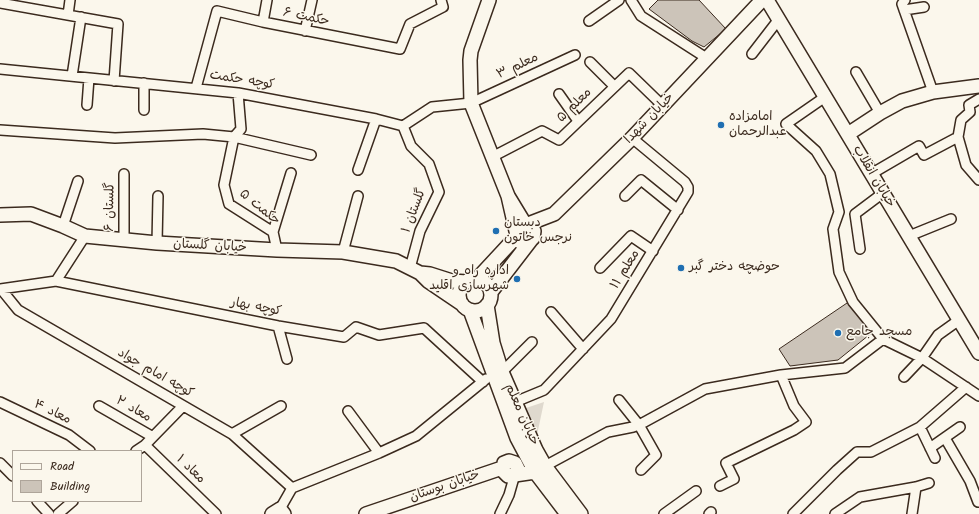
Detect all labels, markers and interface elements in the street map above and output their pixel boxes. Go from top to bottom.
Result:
street label: حکمت ۶ [281,5,331,31]
street label: معلم ۳ [495,51,541,83]
street label: کوچه حکمت [208,68,276,94]
street label: معلم ۵ [554,86,596,126]
street label: خیابان شهدا [622,90,678,148]
place label: امامزاده عبدالرحمان [729,110,786,141]
marker: امامزاده عبدالرحمان [716,120,726,130]
street label: خیابان انقلاب [848,143,898,211]
street label: گلستان ۶ [103,182,119,232]
street label: حکمت ۵ [235,187,283,229]
street label: گلستان ۱ [399,187,431,235]
place label: دبستان نرجس خاتون [504,216,572,247]
marker: دبستان نرجس خاتون [491,226,501,236]
street label: خیابان گلستان [173,237,247,257]
street label: معلم ۱۱ [608,248,644,292]
place label: حوضچه دختر گبر [689,260,780,276]
marker: حوضچه دختر گبر [676,263,686,273]
place label: اداره راه و شهرسازی اقلید [429,264,509,295]
marker: اداره راه و شهرسازی اقلید [512,274,522,284]
street label: کوچه بهار [229,295,283,321]
place label: مسجد جامع [846,325,912,341]
marker: مسجد جامع [833,328,843,338]
street label: کوچه امام جواد [114,346,196,402]
street label: خیابان معلم [500,382,542,448]
street label: معاد ۲ [112,394,154,426]
street label: معاد ۴ [31,397,73,429]
legend [12,450,142,502]
street label: معاد ۱ [172,452,208,488]
text: Road [50,457,74,476]
street label: خیابان بوستان [408,468,482,506]
text: Building [50,477,90,496]

